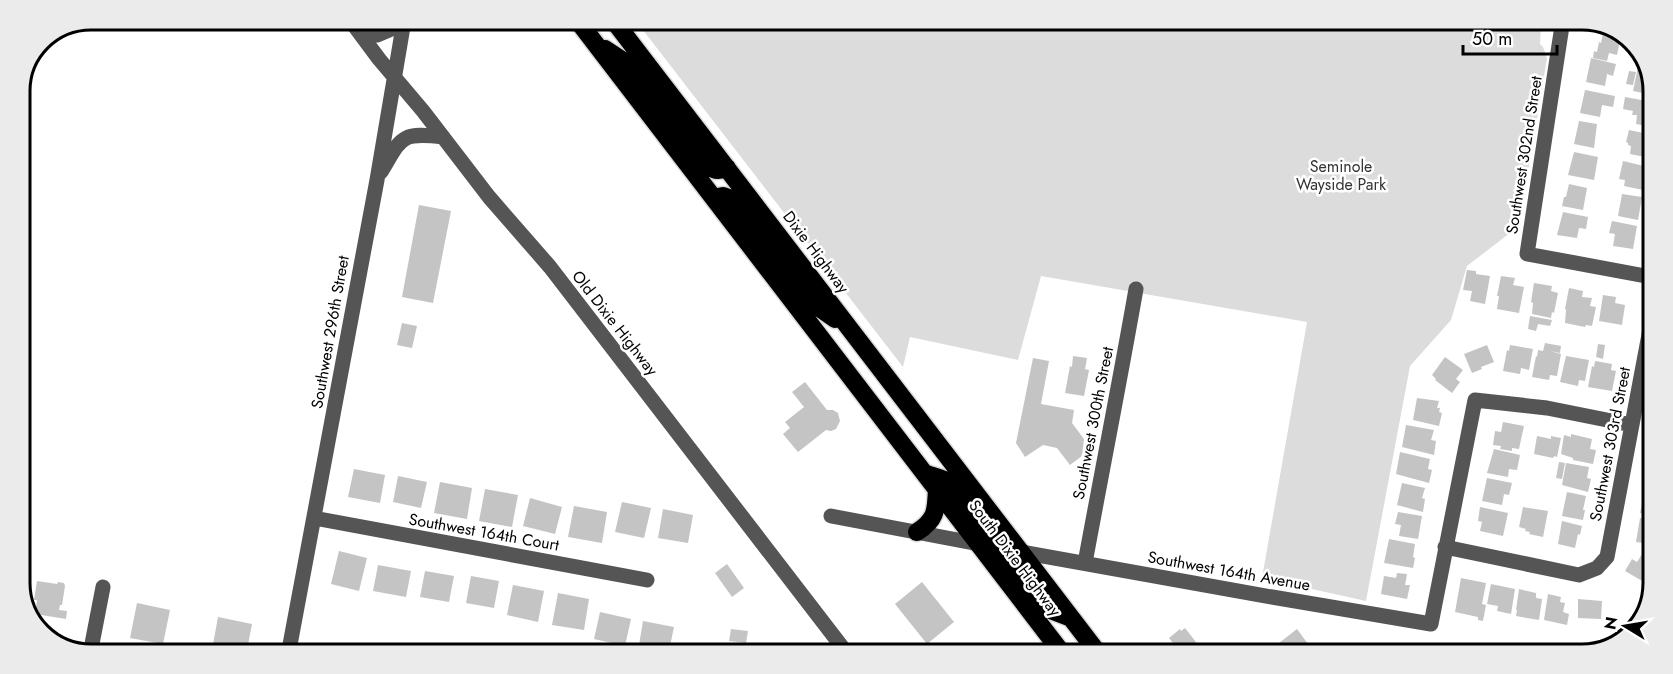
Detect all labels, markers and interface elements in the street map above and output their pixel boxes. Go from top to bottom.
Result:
scale bar [1463,18,1558,56]
text: 50 m [1472,26,1512,52]
street label: Southwest 302nd Street [1500,74,1548,236]
park label: Seminole Wayside Park [1296,155,1387,196]
street label: Dixie Highway [777,206,855,299]
street label: Southwest 296th Street [305,254,355,410]
street label: Old Dixie Highway [567,266,664,381]
street label: Southwest 300th Street [1067,344,1119,501]
street label: Southwest 303rd Street [1584,365,1636,523]
street label: South Dixie Highway [964,495,1067,622]
street label: Southwest 164th Court [407,507,561,557]
street label: Southwest 164th Avenue [1146,545,1312,597]
north arrow [1595,596,1655,656]
text: N [1598,615,1623,632]

